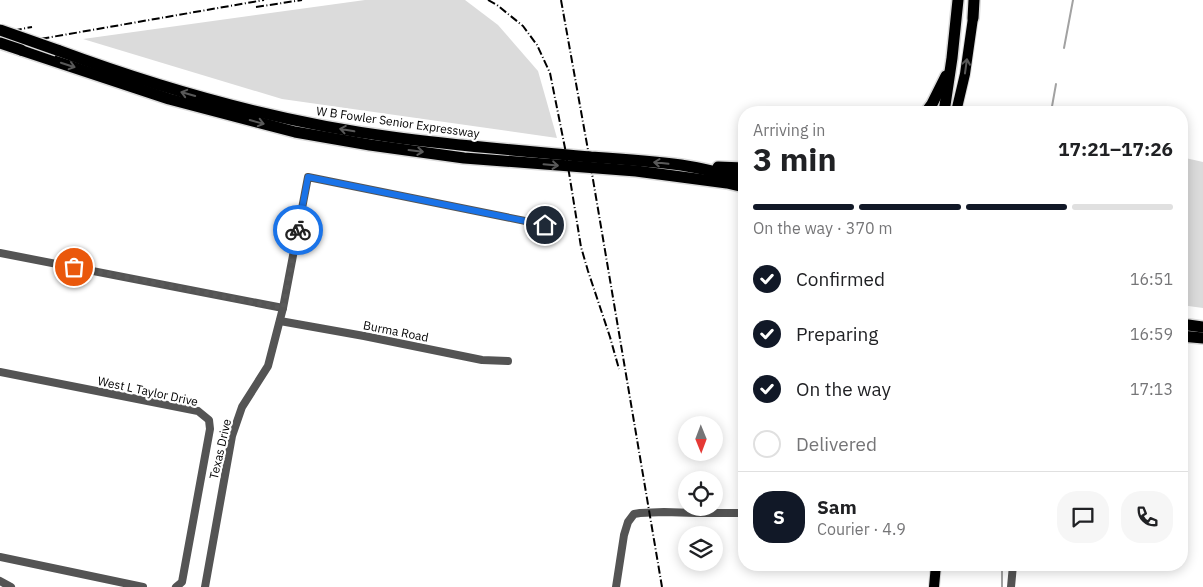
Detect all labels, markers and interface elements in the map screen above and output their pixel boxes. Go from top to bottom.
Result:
one-way arrow [961,58,971,74]
one-way arrow [59,61,75,70]
one-way arrow [181,88,197,98]
street label: W B Fowler Senior Expressway [315,103,481,141]
one-way arrow [248,118,264,127]
text: Arriving in [753,120,825,140]
one-way arrow [339,125,355,135]
text: 17:21–17:26 [1058,137,1173,161]
text: 3 min [753,138,837,180]
one-way arrow [408,146,424,156]
one-way arrow [654,158,670,168]
one-way arrow [542,160,558,169]
pin [524,204,566,246]
courier [273,205,323,255]
icon: home [531,211,559,239]
icon: bike [284,216,312,244]
text: On the way · 370 m [753,218,892,238]
pin [53,246,95,288]
icon: bag [60,253,88,281]
icon: check [753,265,781,293]
text: Confirmed [796,267,885,291]
text: 16:51 [1130,269,1173,289]
street label: Burma Road [362,317,430,345]
icon: check [753,320,781,348]
text: Preparing [796,322,878,346]
text: 16:59 [1130,324,1173,344]
street label: West L Taylor Drive [96,373,200,409]
icon: check [753,375,781,403]
text: On the way [796,377,891,401]
text: 17:13 [1130,379,1173,399]
north arrow [678,416,722,461]
map controls [678,416,723,571]
street label: Texas Drive [206,417,234,481]
text: Delivered [796,432,877,456]
button: locate [678,471,723,516]
button: chat [1057,491,1109,543]
button: phone [1121,491,1173,543]
text: Sam [817,495,857,519]
text: S [773,505,785,529]
text: Courier · 4.9 [817,519,906,539]
button: layers [678,526,723,571]

